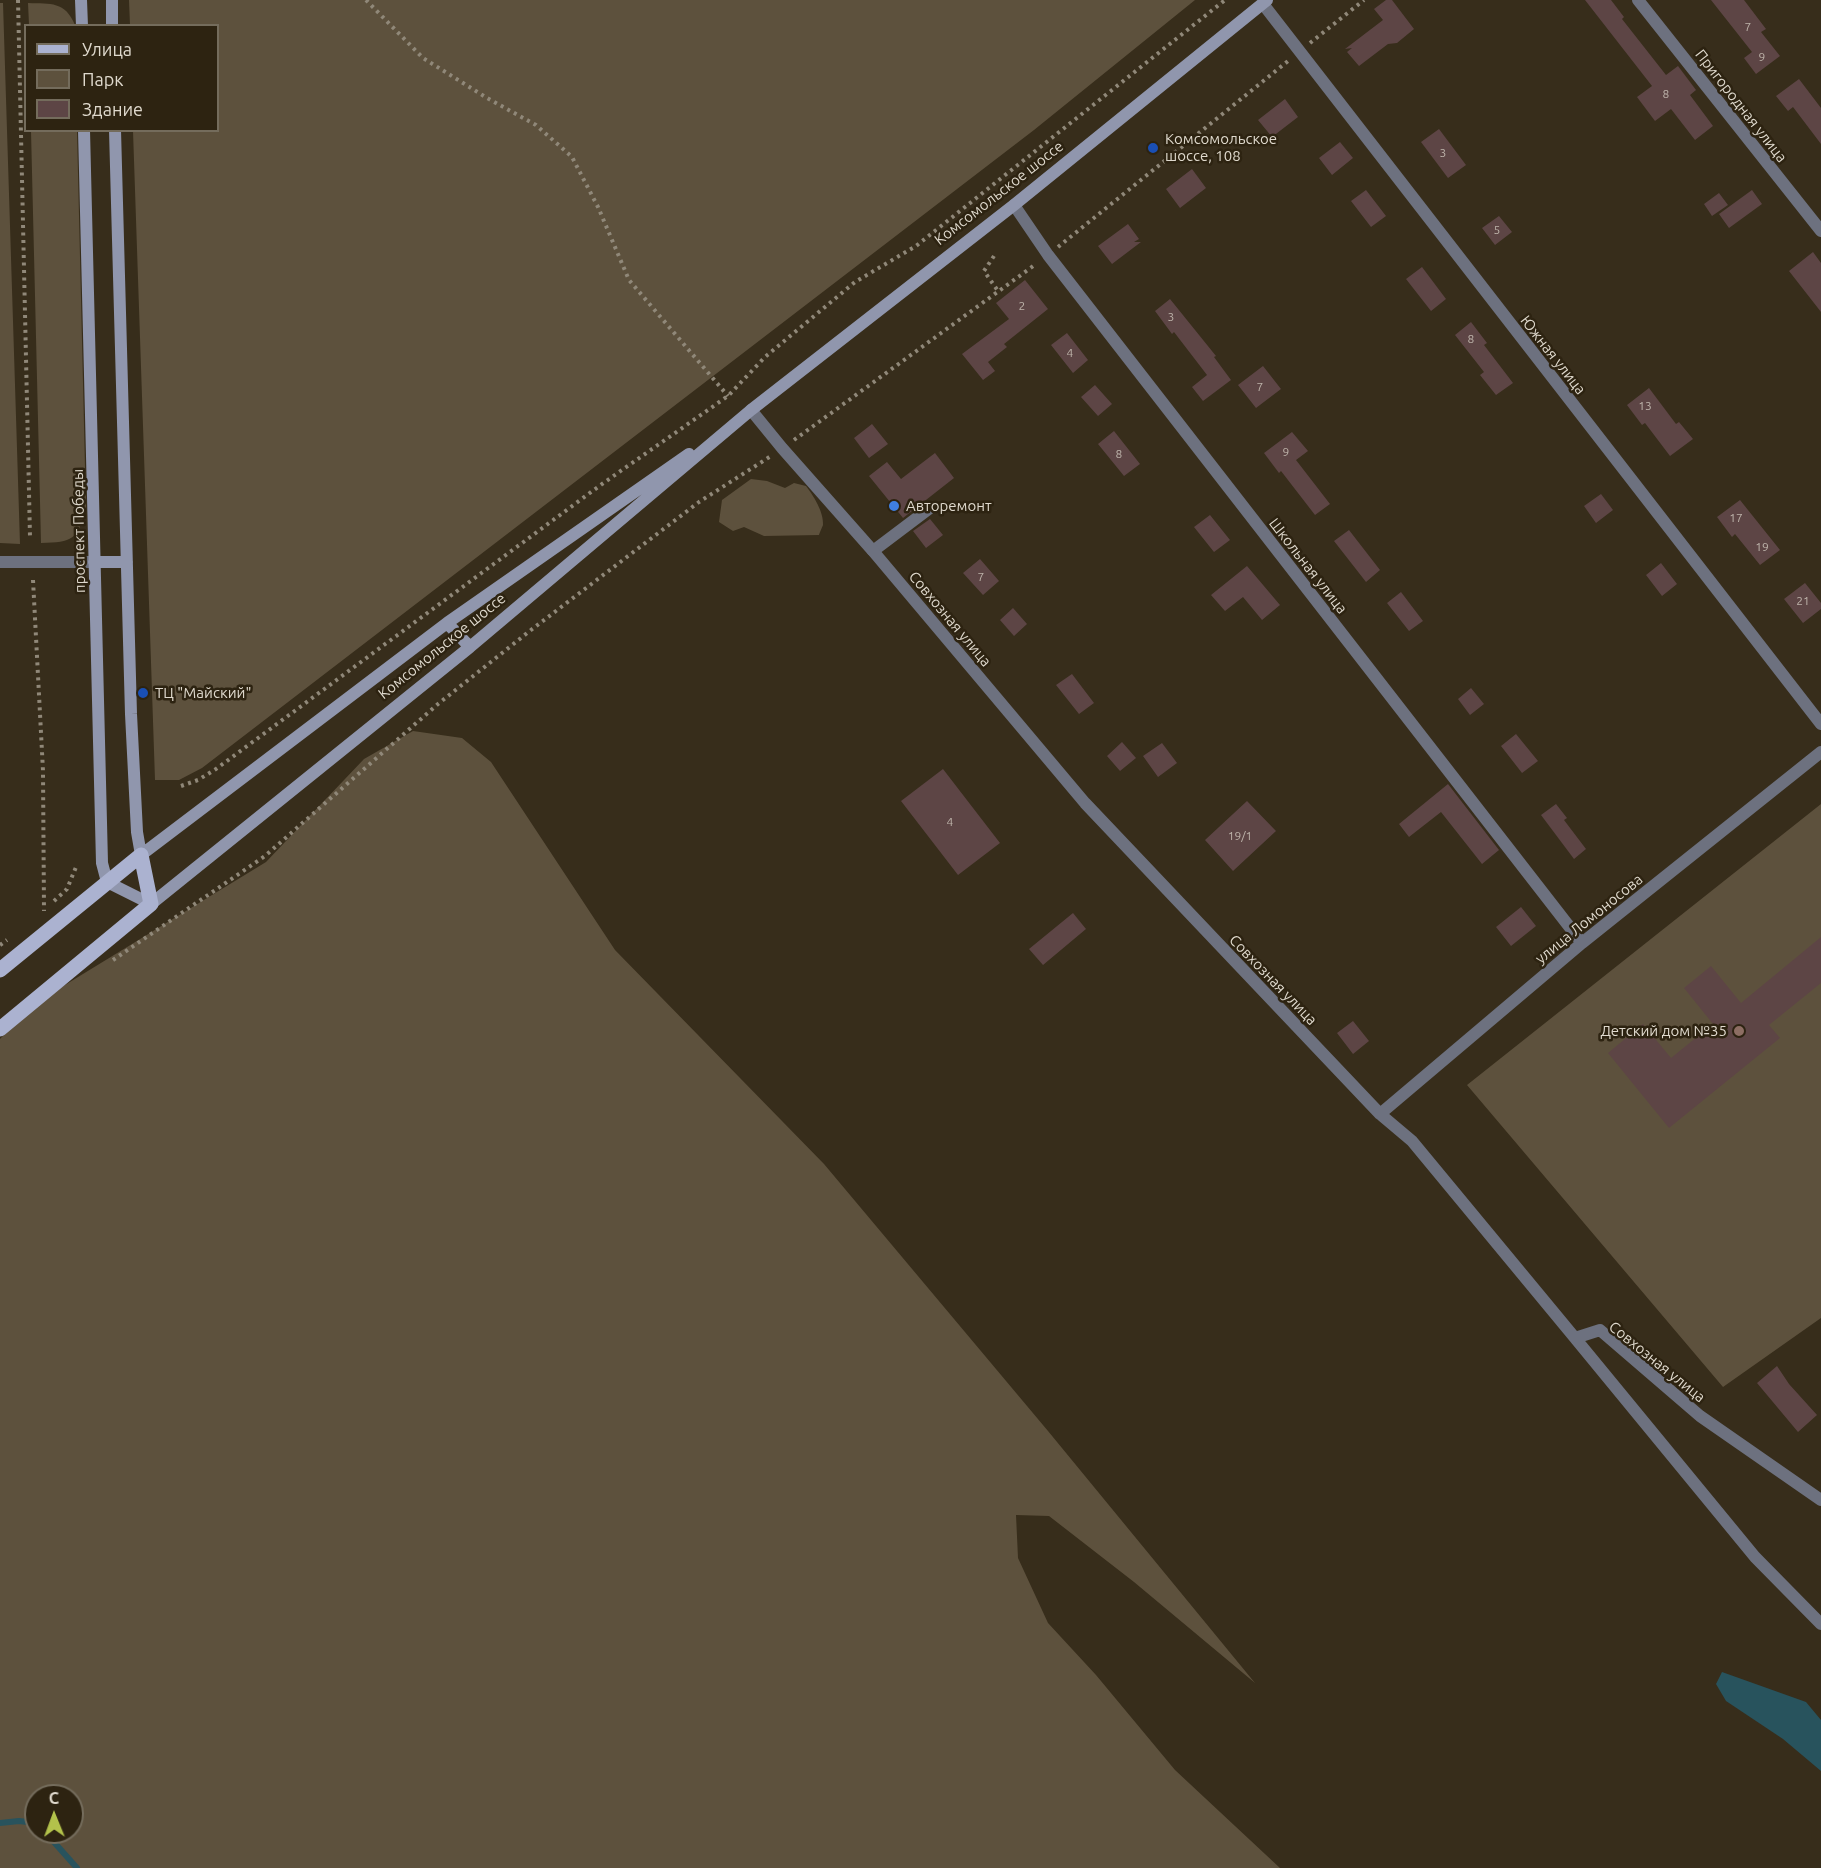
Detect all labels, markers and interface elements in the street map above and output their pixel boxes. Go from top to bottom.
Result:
house number: 7 [1745,20,1751,34]
legend [24,24,219,132]
text: Улица [82,39,132,59]
street label: Пригородная улица [1691,46,1791,166]
house number: 9 [1759,50,1765,64]
text: Парк [82,69,123,89]
house number: 8 [1663,87,1669,101]
text: Здание [82,99,143,119]
place label: Комсомольское шоссе, 108 [1165,130,1277,165]
street label: Комсомольское шоссе [931,137,1067,249]
marker: Комсомольское шоссе, 108 [1146,141,1160,155]
house number: 3 [1440,146,1446,160]
house number: 5 [1494,223,1500,237]
house number: 2 [1019,299,1025,313]
house number: 3 [1168,310,1174,324]
street label: Южная улица [1517,312,1589,398]
house number: 8 [1468,332,1474,346]
house number: 4 [1067,346,1073,360]
house number: 7 [1257,380,1263,394]
house number: 13 [1638,399,1652,413]
house number: 9 [1283,445,1289,459]
house number: 8 [1116,447,1122,461]
street label: проспект Победы [69,469,89,593]
place label: Авторемонт [906,497,992,515]
marker: Авторемонт [887,499,901,513]
house number: 17 [1729,511,1743,525]
street label: Школьная улица [1265,515,1351,617]
house number: 19 [1755,540,1769,554]
street label: Совхозная улица [905,568,995,670]
house number: 7 [978,570,984,584]
street label: Комсомольское шоссе [375,589,509,703]
house number: 21 [1796,594,1810,608]
place label: ТЦ "Майский" [155,684,251,702]
marker: ТЦ "Майский" [136,686,150,700]
house number: 4 [947,815,953,829]
house number: 19/1 [1228,829,1252,843]
street label: улица Ломоносова [1532,870,1646,968]
street label: Совхозная улица [1225,931,1321,1029]
place label: Детский дом №35 [1600,1022,1727,1040]
marker: Детский дом №35 [1732,1024,1746,1038]
street label: Совхозная улица [1605,1318,1709,1406]
north arrow [24,1784,84,1844]
text: С [48,1789,59,1807]

